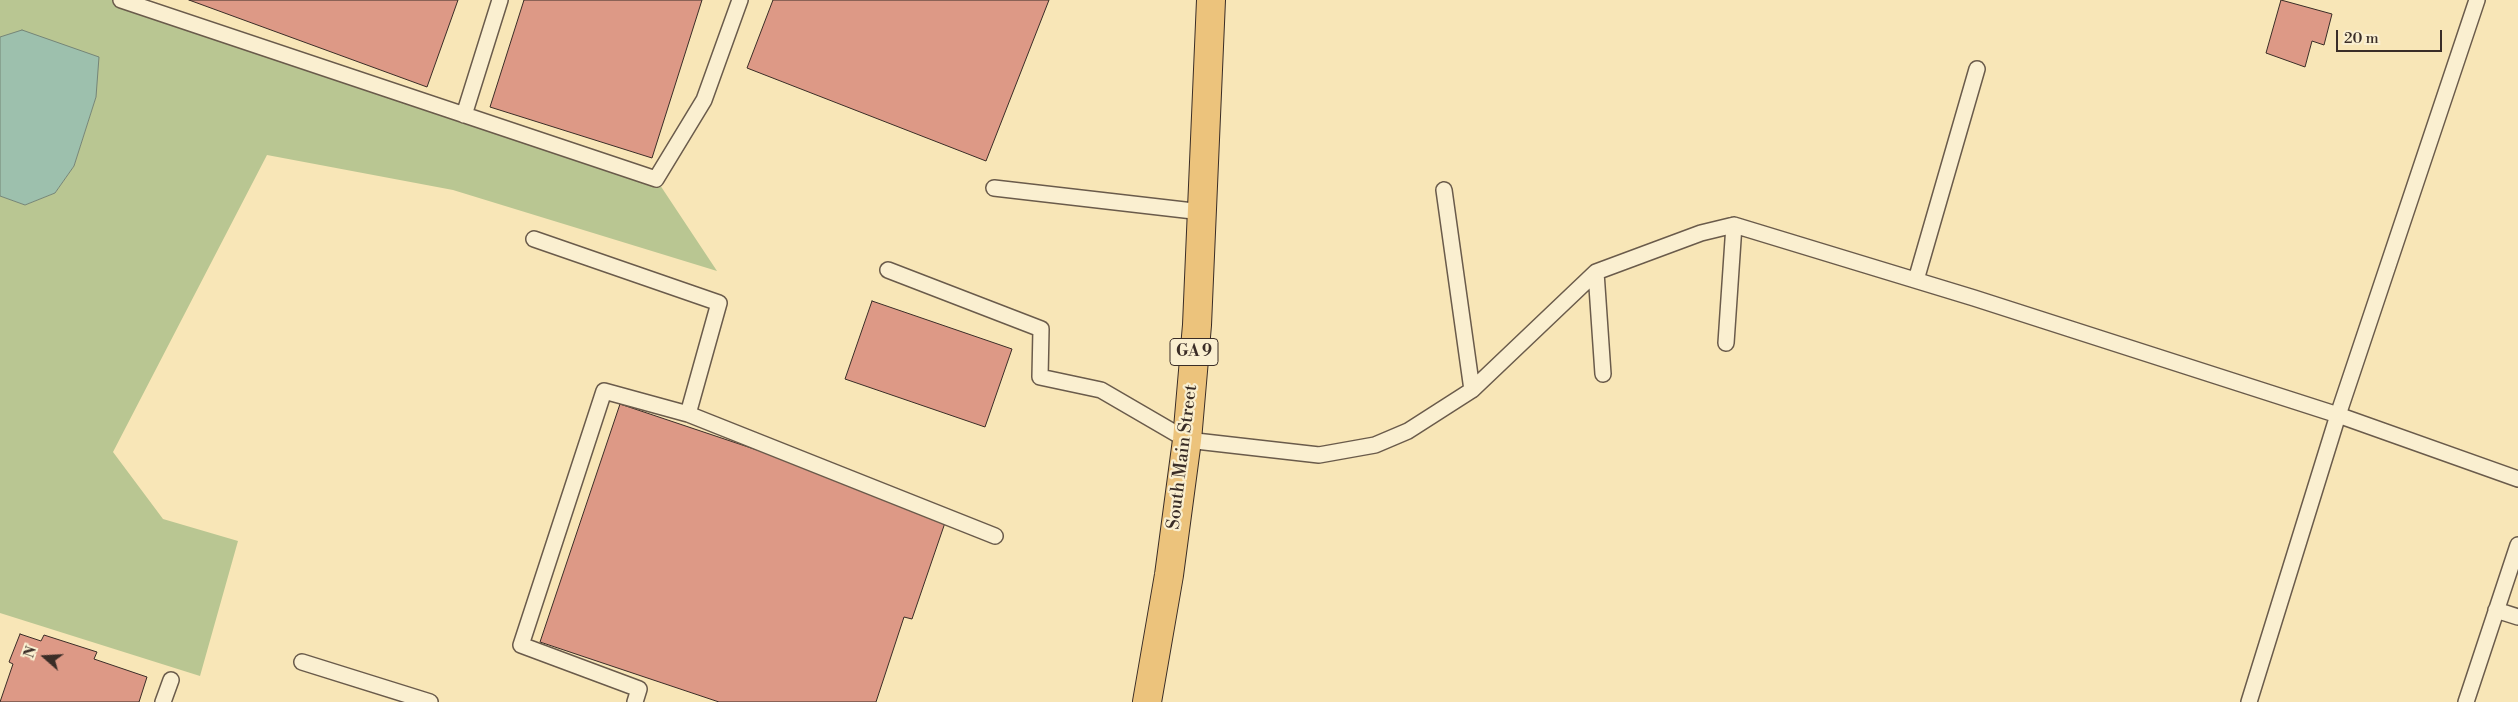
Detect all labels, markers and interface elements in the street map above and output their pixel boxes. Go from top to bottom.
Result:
scale bar [2338,20,2444,52]
text: 20 m [2344,29,2379,48]
road number: GA 9 [1170,338,1218,366]
street label: South Main Street [1163,383,1203,531]
north arrow [20,632,70,682]
text: N [21,644,41,660]

